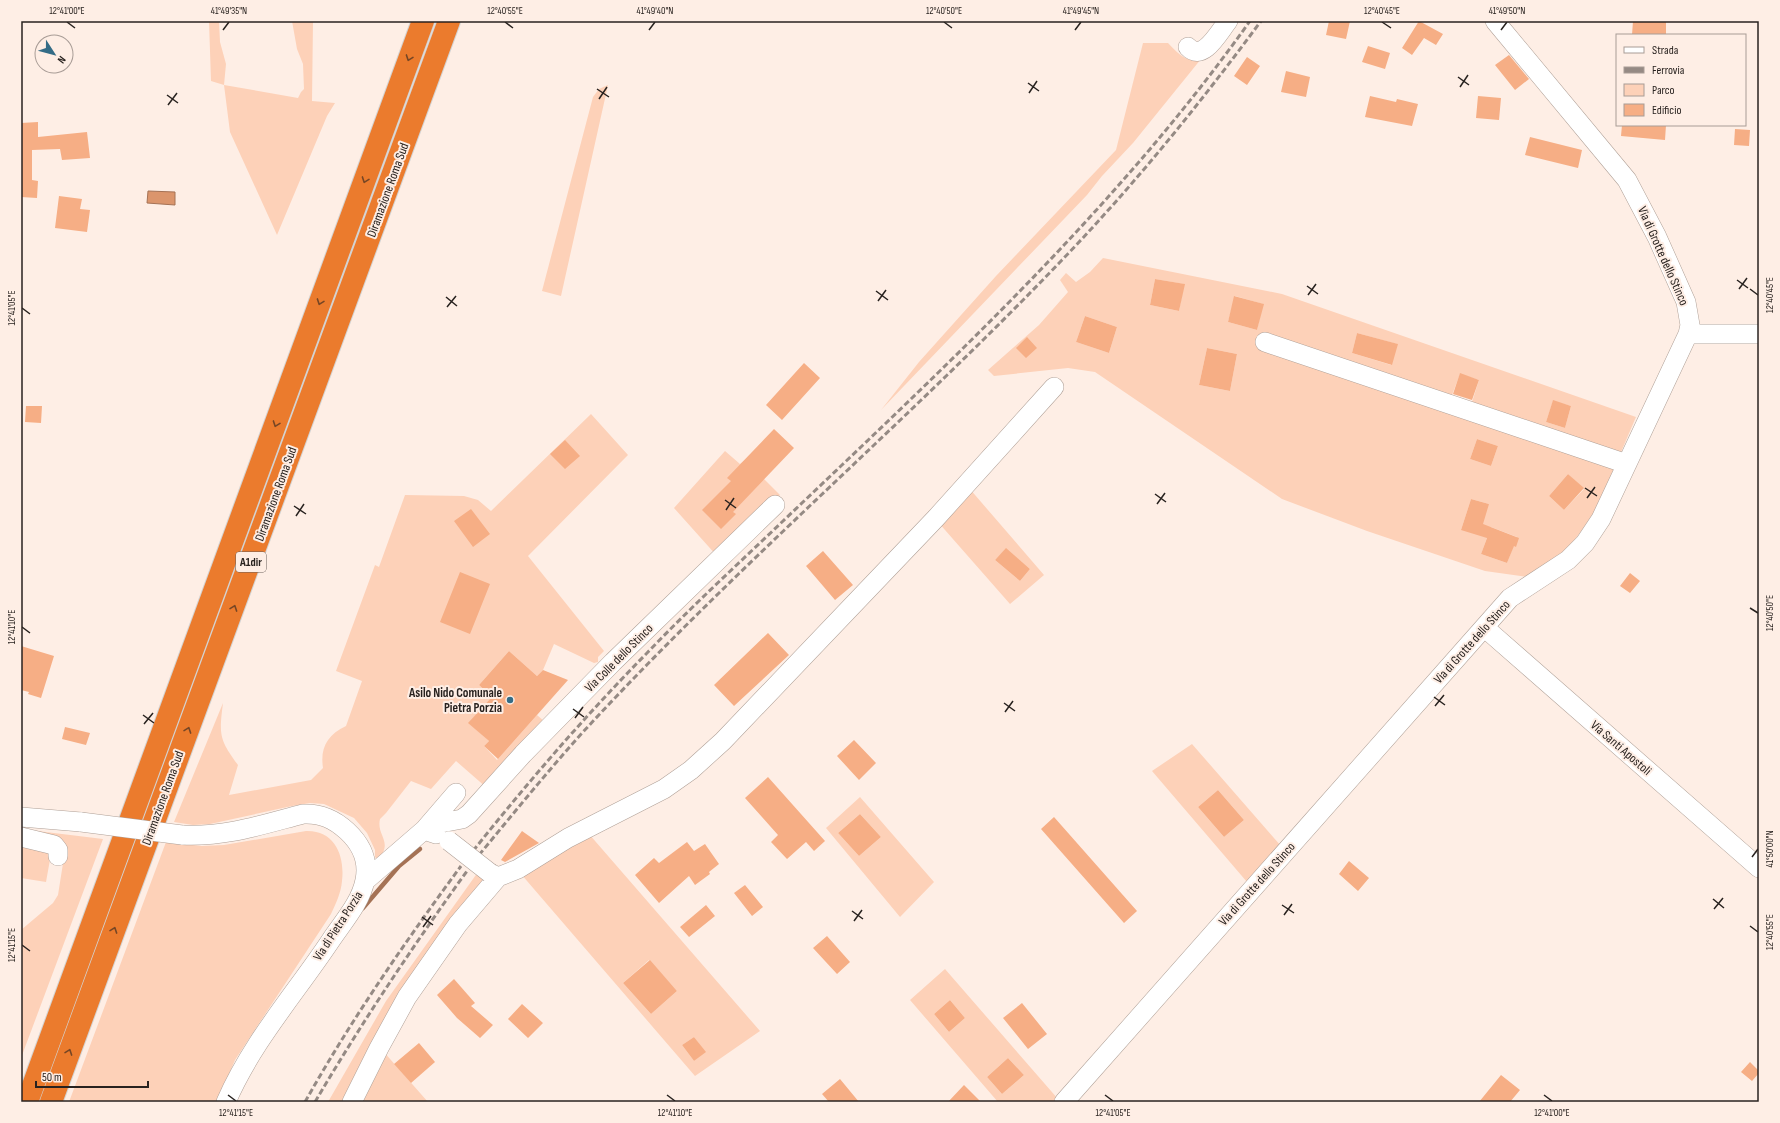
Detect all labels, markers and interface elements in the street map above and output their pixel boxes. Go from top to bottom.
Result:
text: 12°41'00"E [49,5,85,17]
text: 41°49'35"N [211,5,247,17]
text: 12°40'55"E [487,5,523,17]
text: 41°49'40"N [637,5,673,17]
text: 12°40'50"E [926,5,962,17]
text: 41°49'45"N [1063,5,1099,17]
text: 12°40'45"E [1364,5,1400,17]
text: 41°49'50"N [1489,5,1525,17]
north arrow [34,34,74,74]
legend [1616,34,1746,126]
text: Strada [1652,43,1679,58]
text: N [55,53,69,66]
one-way arrow [406,54,414,61]
text: Ferrovia [1652,63,1685,78]
text: Parco [1652,83,1675,98]
text: Edificio [1652,103,1681,118]
street label: Diramazione Roma Sud [364,141,412,239]
one-way arrow [361,176,369,183]
street label: Via di Grotte dello Stinco [1634,204,1692,308]
text: 12°40'45"E [1764,277,1776,313]
text: 12°41'05"E [6,290,18,326]
one-way arrow [317,298,325,305]
one-way arrow [272,420,280,427]
street label: Diramazione Roma Sud [252,445,300,543]
road number: A1dir [236,552,266,572]
text: 12°40'50"E [1764,595,1776,631]
street label: Via di Grotte dello Stinco [1430,597,1514,687]
one-way arrow [229,604,237,611]
text: 12°41'10"E [6,610,18,644]
street label: Via Colle dello Stinco [582,621,656,695]
place label: Asilo Nido Comunale Pietra Porzia [408,685,502,716]
marker: Asilo Nido Comunale Pietra Porzia [505,695,515,705]
street label: Via Santi Apostoli [1587,717,1655,779]
one-way arrow [184,726,192,733]
street label: Diramazione Roma Sud [139,749,187,847]
text: 41°50'00"N [1764,830,1776,868]
street label: Via di Grotte dello Stinco [1215,839,1299,929]
street label: Via di Pietra Porzia [310,888,366,964]
text: 12°40'55"E [1764,914,1776,950]
one-way arrow [110,927,118,934]
text: 12°41'15"E [6,928,18,962]
one-way arrow [64,1049,72,1056]
scale bar [36,1063,148,1089]
text: 50 m [42,1070,62,1085]
text: 12°41'15"E [219,1107,253,1119]
text: 12°41'10"E [658,1107,692,1119]
text: 12°41'05"E [1095,1107,1131,1119]
text: 12°41'00"E [1534,1107,1570,1119]

